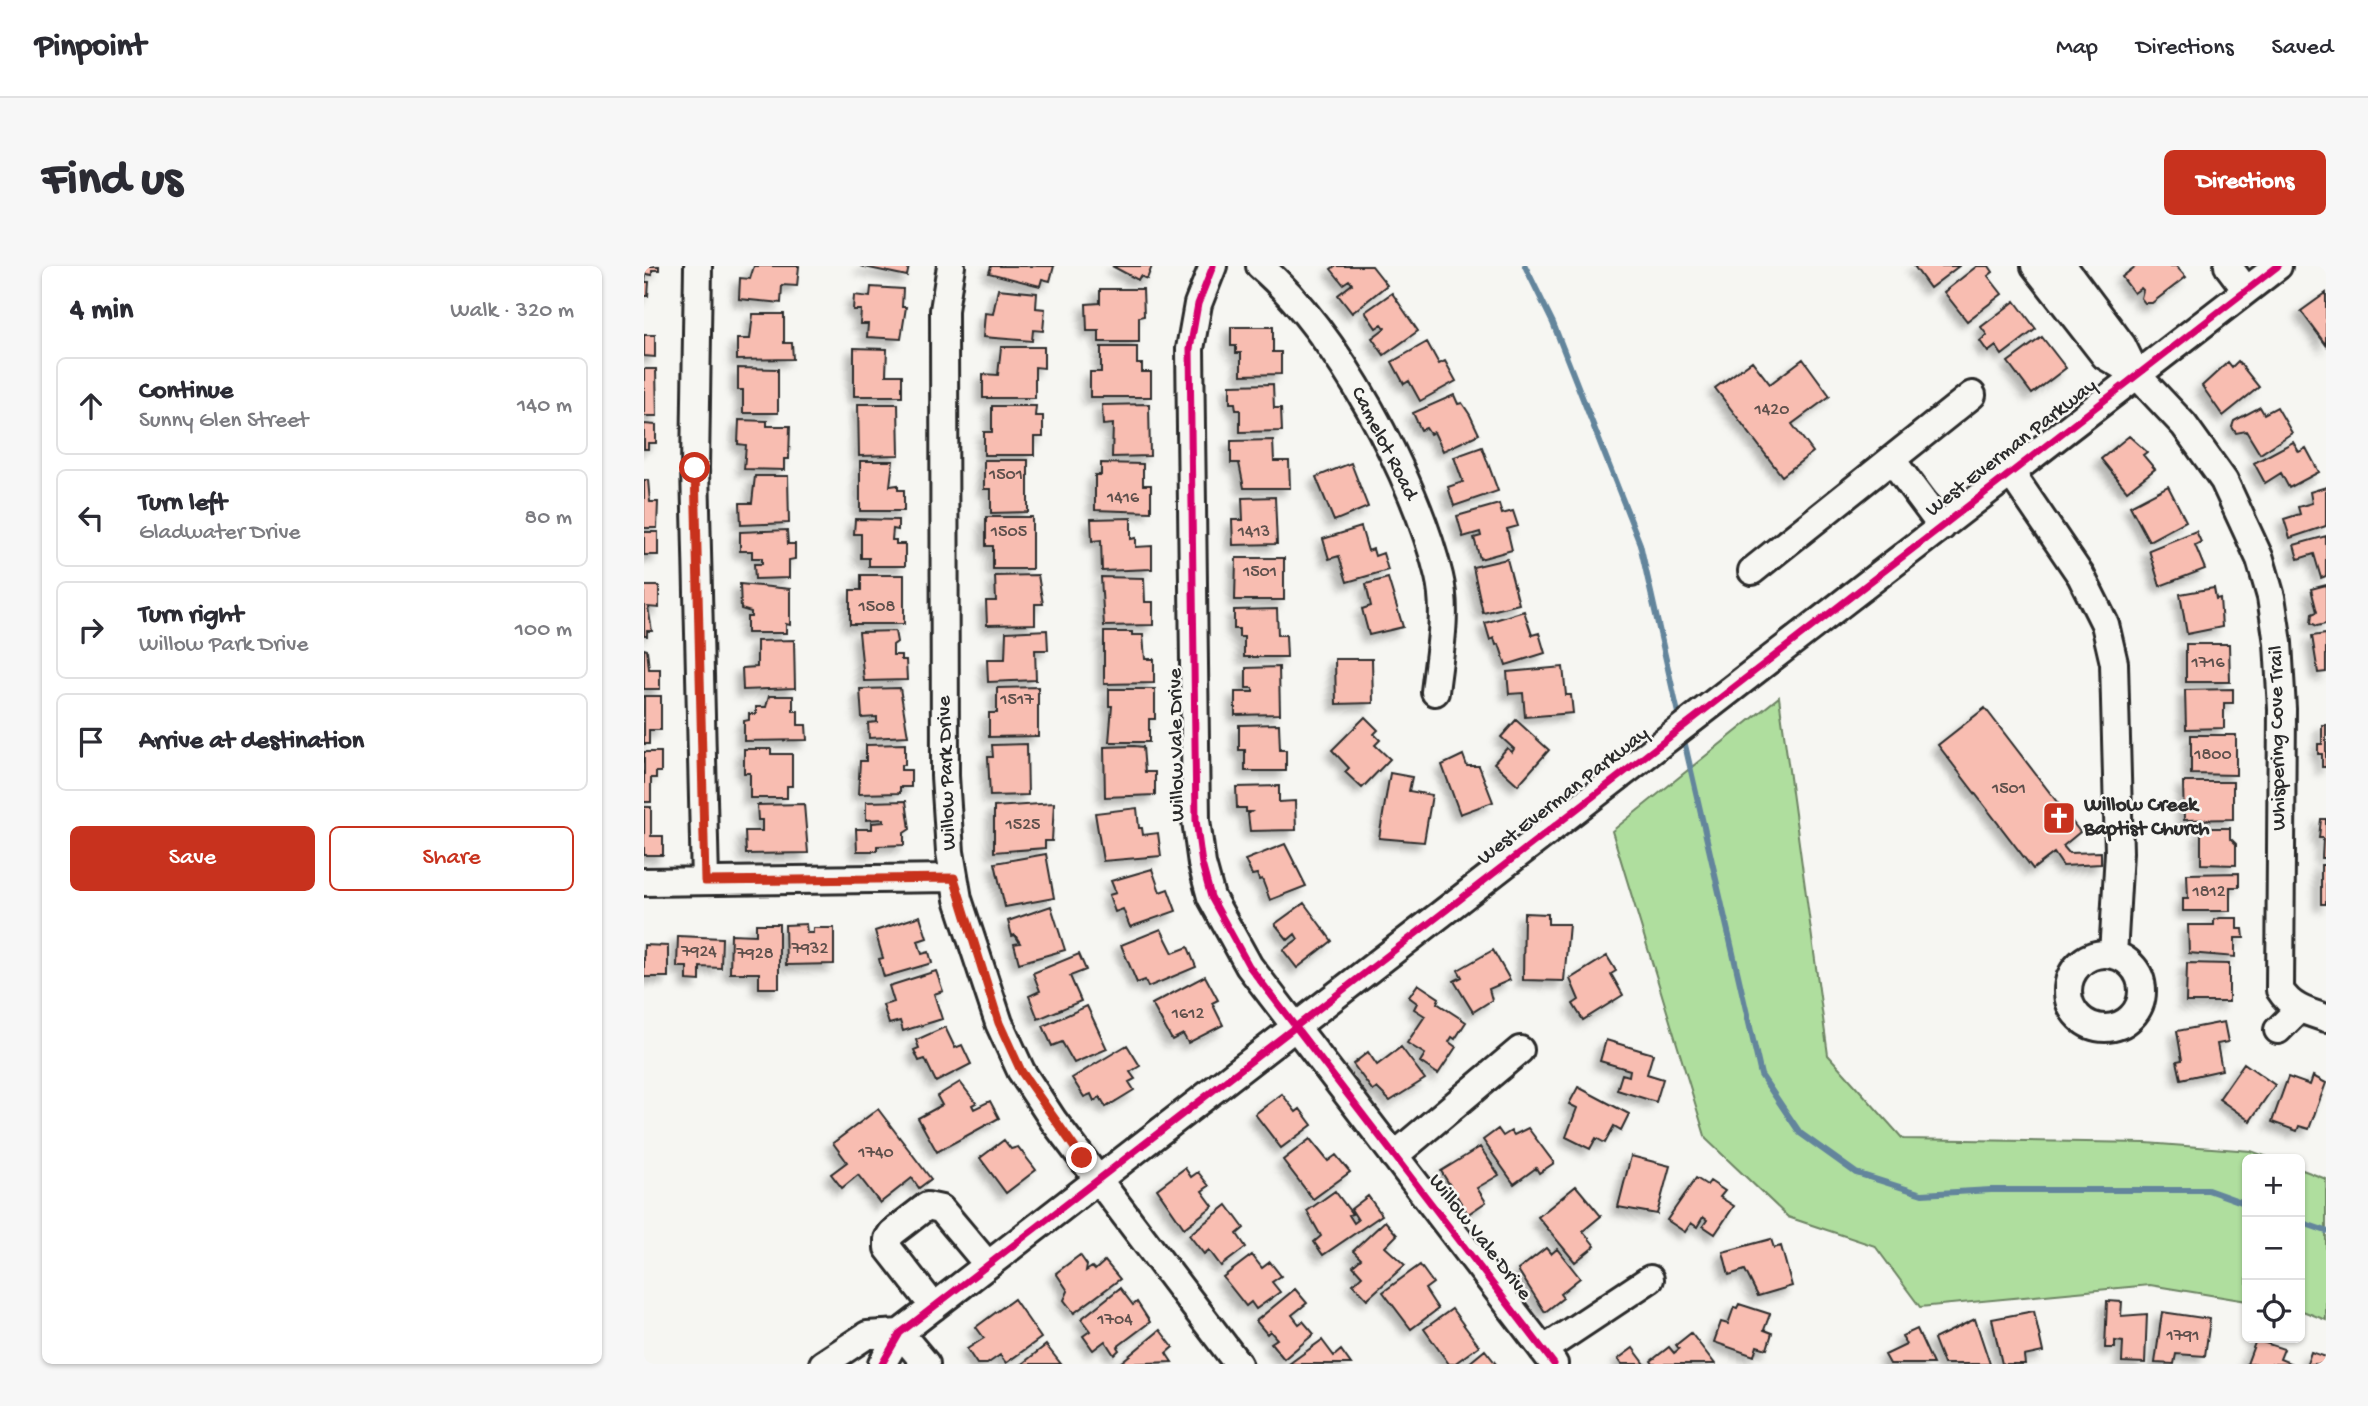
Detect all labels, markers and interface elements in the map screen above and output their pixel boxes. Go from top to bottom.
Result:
text: Pinpoint [35,29,146,67]
text: Map [2056,34,2098,63]
text: Directions [2136,34,2234,63]
text: Saved [2272,34,2333,63]
button: Directions [2164,150,2326,215]
text: Find us [42,153,182,211]
text: 4 min [70,294,133,329]
text: Walk · 320 m [450,298,574,325]
street label: West Everman Parkway [1921,374,2103,524]
text: Continue [139,377,233,408]
street label: Camelot Road [1344,383,1423,506]
icon: ahead [72,387,110,425]
text: 140 m [517,393,572,420]
house number: 1420 [1754,400,1789,421]
text: Sunny Glen Street [139,408,308,435]
route start [679,452,710,483]
house number: 1501 [988,465,1023,486]
house number: 1416 [1106,488,1140,509]
text: Turn left [139,489,227,520]
icon: left [72,499,110,537]
text: 80 m [525,505,572,532]
text: Gladwater Drive [139,520,300,547]
house number: 1505 [990,522,1027,543]
house number: 1413 [1237,522,1270,543]
house number: 1501 [1242,562,1277,583]
house number: 1508 [858,597,896,618]
text: Turn right [139,601,243,632]
icon: right [72,611,110,649]
text: 100 m [515,617,572,644]
text: Willow Park Drive [139,632,308,659]
street label: Whispering Cove Trail [2265,645,2293,831]
house number: 1716 [2190,653,2225,674]
street label: Willow Vale Drive [1164,667,1192,822]
house number: 1517 [999,690,1034,711]
street label: Willow Park Drive [933,694,963,851]
street label: West Everman Parkway [1473,722,1655,872]
icon: arrive [72,723,110,761]
text: Arrive at destination [139,727,364,758]
house number: 1800 [2193,745,2232,766]
house number: 1501 [1991,779,2026,800]
place label: Willow Creek Baptist Church [2083,794,2210,843]
church icon: Willow Creek Baptist Church [2040,799,2078,837]
house number: 1525 [1004,815,1041,836]
button: Save [70,826,315,891]
button: Share [329,826,574,891]
house number: 1812 [2191,882,2226,903]
house number: 7932 [791,939,828,960]
house number: 7924 [680,942,717,963]
house number: 7928 [735,944,774,965]
house number: 1612 [1171,1004,1204,1025]
route end [1066,1142,1097,1173]
house number: 1740 [857,1143,894,1164]
map controls [2242,1154,2305,1343]
button: + [2242,1154,2305,1217]
street label: Willow Vale Drive [1422,1170,1537,1307]
button: − [2242,1217,2305,1280]
button: locate [2242,1280,2305,1343]
house number: 1704 [1096,1310,1133,1331]
house number: 1791 [2166,1326,2199,1347]

